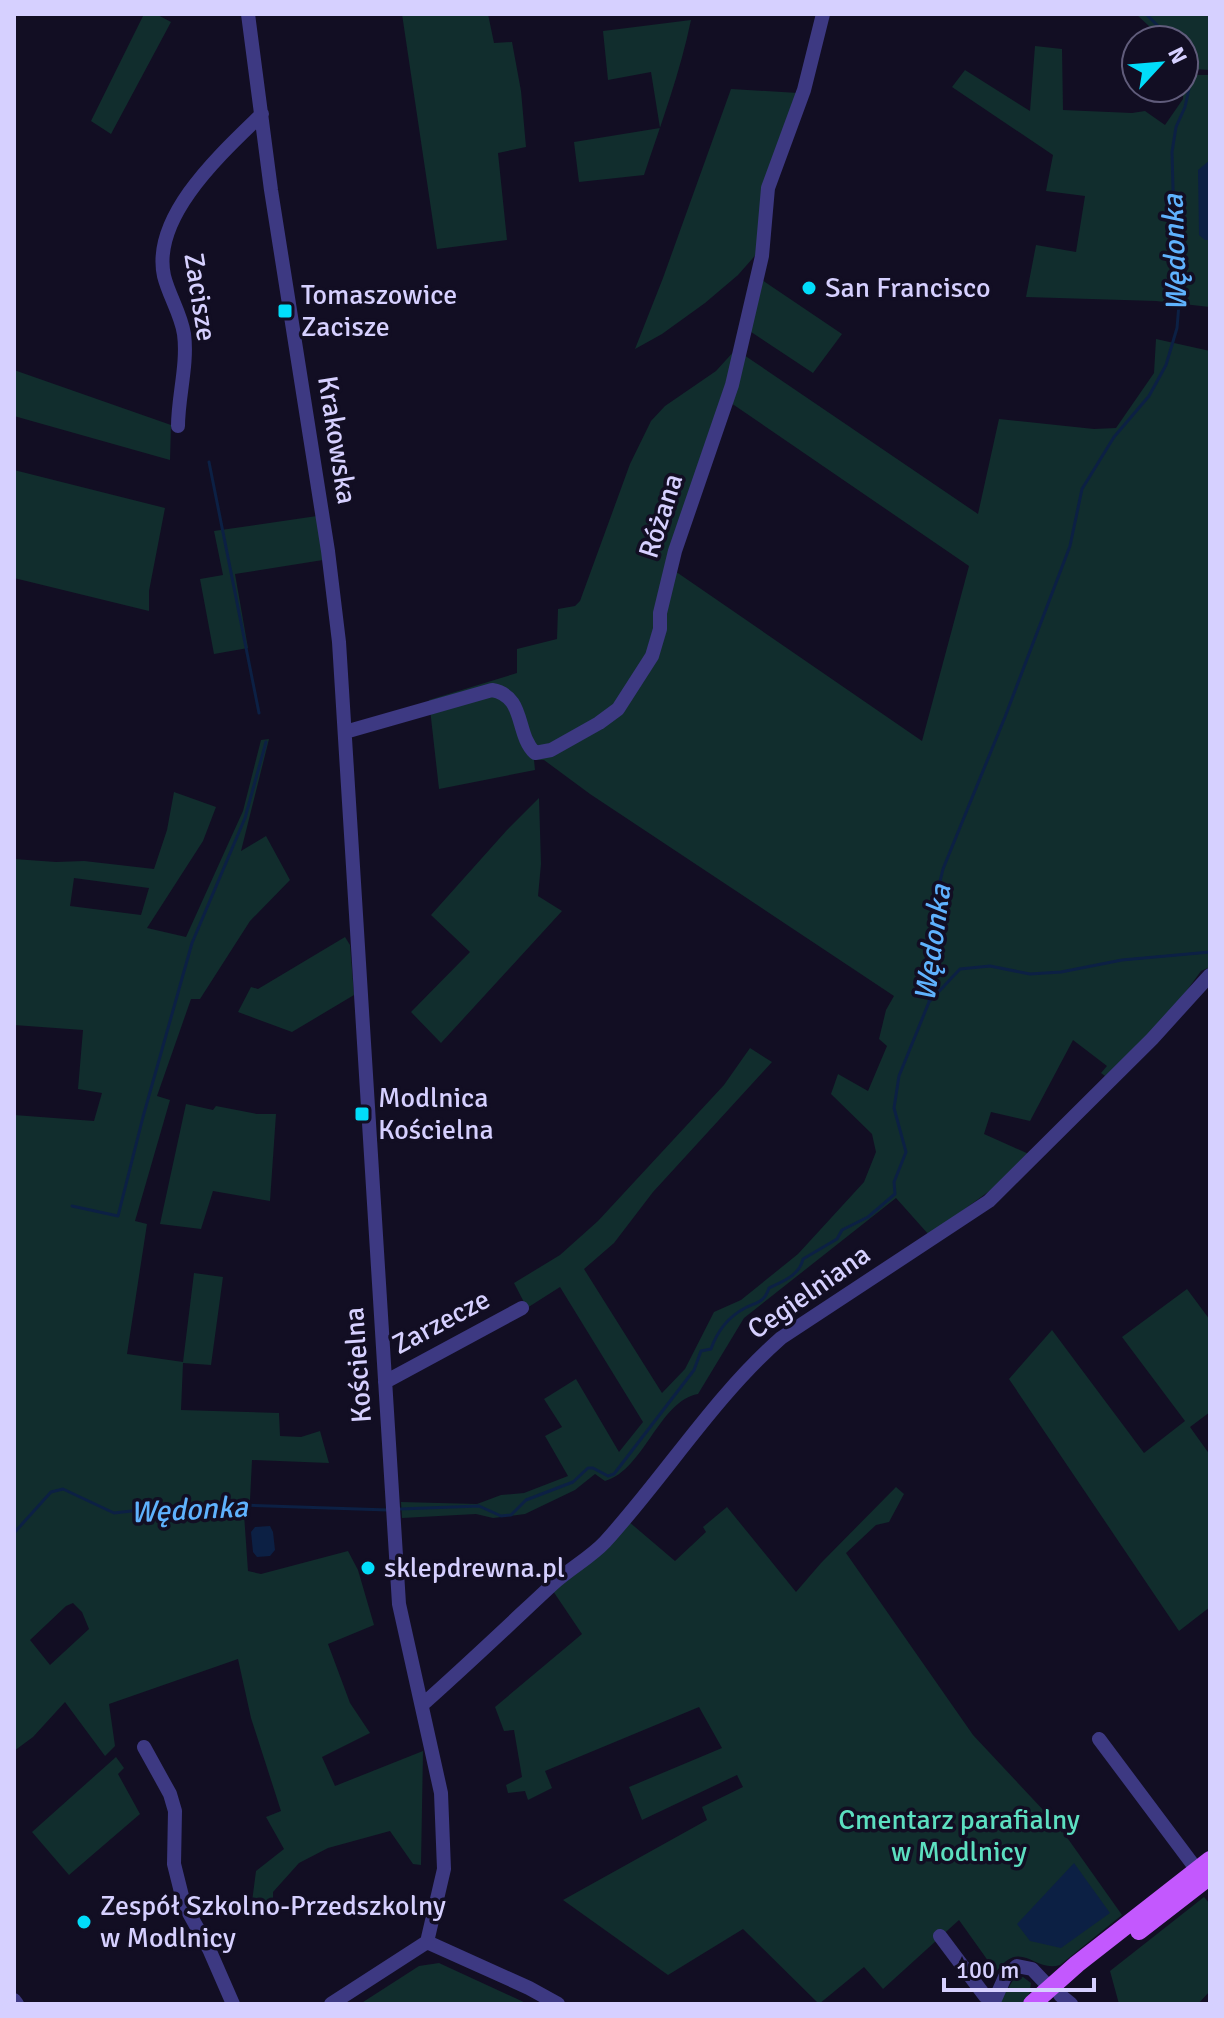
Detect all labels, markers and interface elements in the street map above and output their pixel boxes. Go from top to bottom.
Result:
north arrow [1120,24,1200,104]
text: N [1162,43,1193,68]
water label: Wędonka [1154,193,1196,312]
street label: Zacisze [176,250,224,344]
place label: San Francisco [825,271,991,305]
place label: Tomaszowice Zacisze [301,278,457,344]
marker: San Francisco [800,279,818,297]
marker: Tomaszowice Zacisze [276,302,294,320]
street label: Krakowska [310,373,364,507]
street label: Różana [631,470,691,562]
water label: Wędonka [907,881,960,1004]
place label: Modlnica Kościelna [378,1081,494,1147]
marker: Modlnica Kościelna [353,1105,371,1123]
street label: Cegielniana [741,1237,877,1347]
street label: Zarzecze [386,1282,496,1362]
street label: Kościelna [337,1306,379,1424]
water label: Wędonka [129,1488,249,1532]
place label: sklepdrewna.pl [384,1551,565,1585]
marker: sklepdrewna.pl [359,1559,377,1577]
park label: Cmentarz parafialny w Modlnicy [838,1803,1080,1869]
place label: Zespół Szkolno-Przedszkolny w Modlnicy [100,1889,446,1955]
marker: Zespół Szkolno-Przedszkolny w Modlnicy [75,1913,93,1931]
scale bar [944,1942,1094,1992]
text: 100 m [956,1955,1019,1985]

